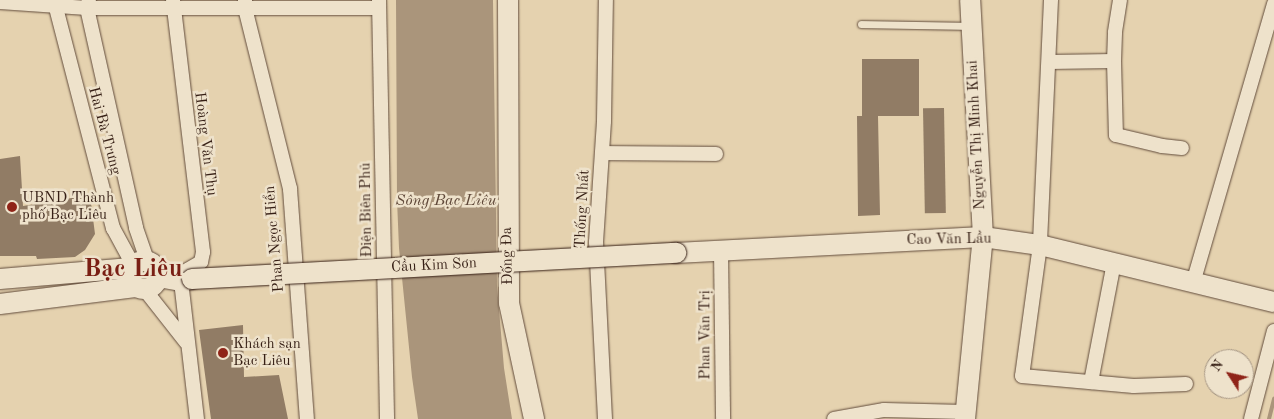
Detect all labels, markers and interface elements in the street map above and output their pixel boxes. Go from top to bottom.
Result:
street label: Nguyễn Thị Minh Khai [964,60,990,210]
street label: Hai Bà Trưng [84,85,124,177]
street label: Hoàng Văn Thụ [190,91,220,197]
street label: Điện Biên Phủ [357,162,377,258]
street label: Thống Nhất [572,169,594,249]
street label: Phan Ngọc Hiển [261,185,289,293]
place label: UBND Thành phố Bạc Liêu [22,189,114,224]
water label: Sông Bạc Liêu [395,191,497,211]
marker: UBND Thành phố Bạc Liêu [6,201,18,213]
street label: Đống Đa [498,227,518,285]
street label: Cao Văn Lầu [906,230,992,250]
district label: Bạc Liêu [84,255,182,285]
street label: Cầu Kim Sơn [391,255,477,277]
street label: Phan Văn Trị [697,290,715,380]
place label: Khách sạn Bạc Liêu [233,335,301,370]
marker: Khách sạn Bạc Liêu [217,347,229,359]
north arrow [1204,349,1254,399]
text: N [1209,358,1226,374]

